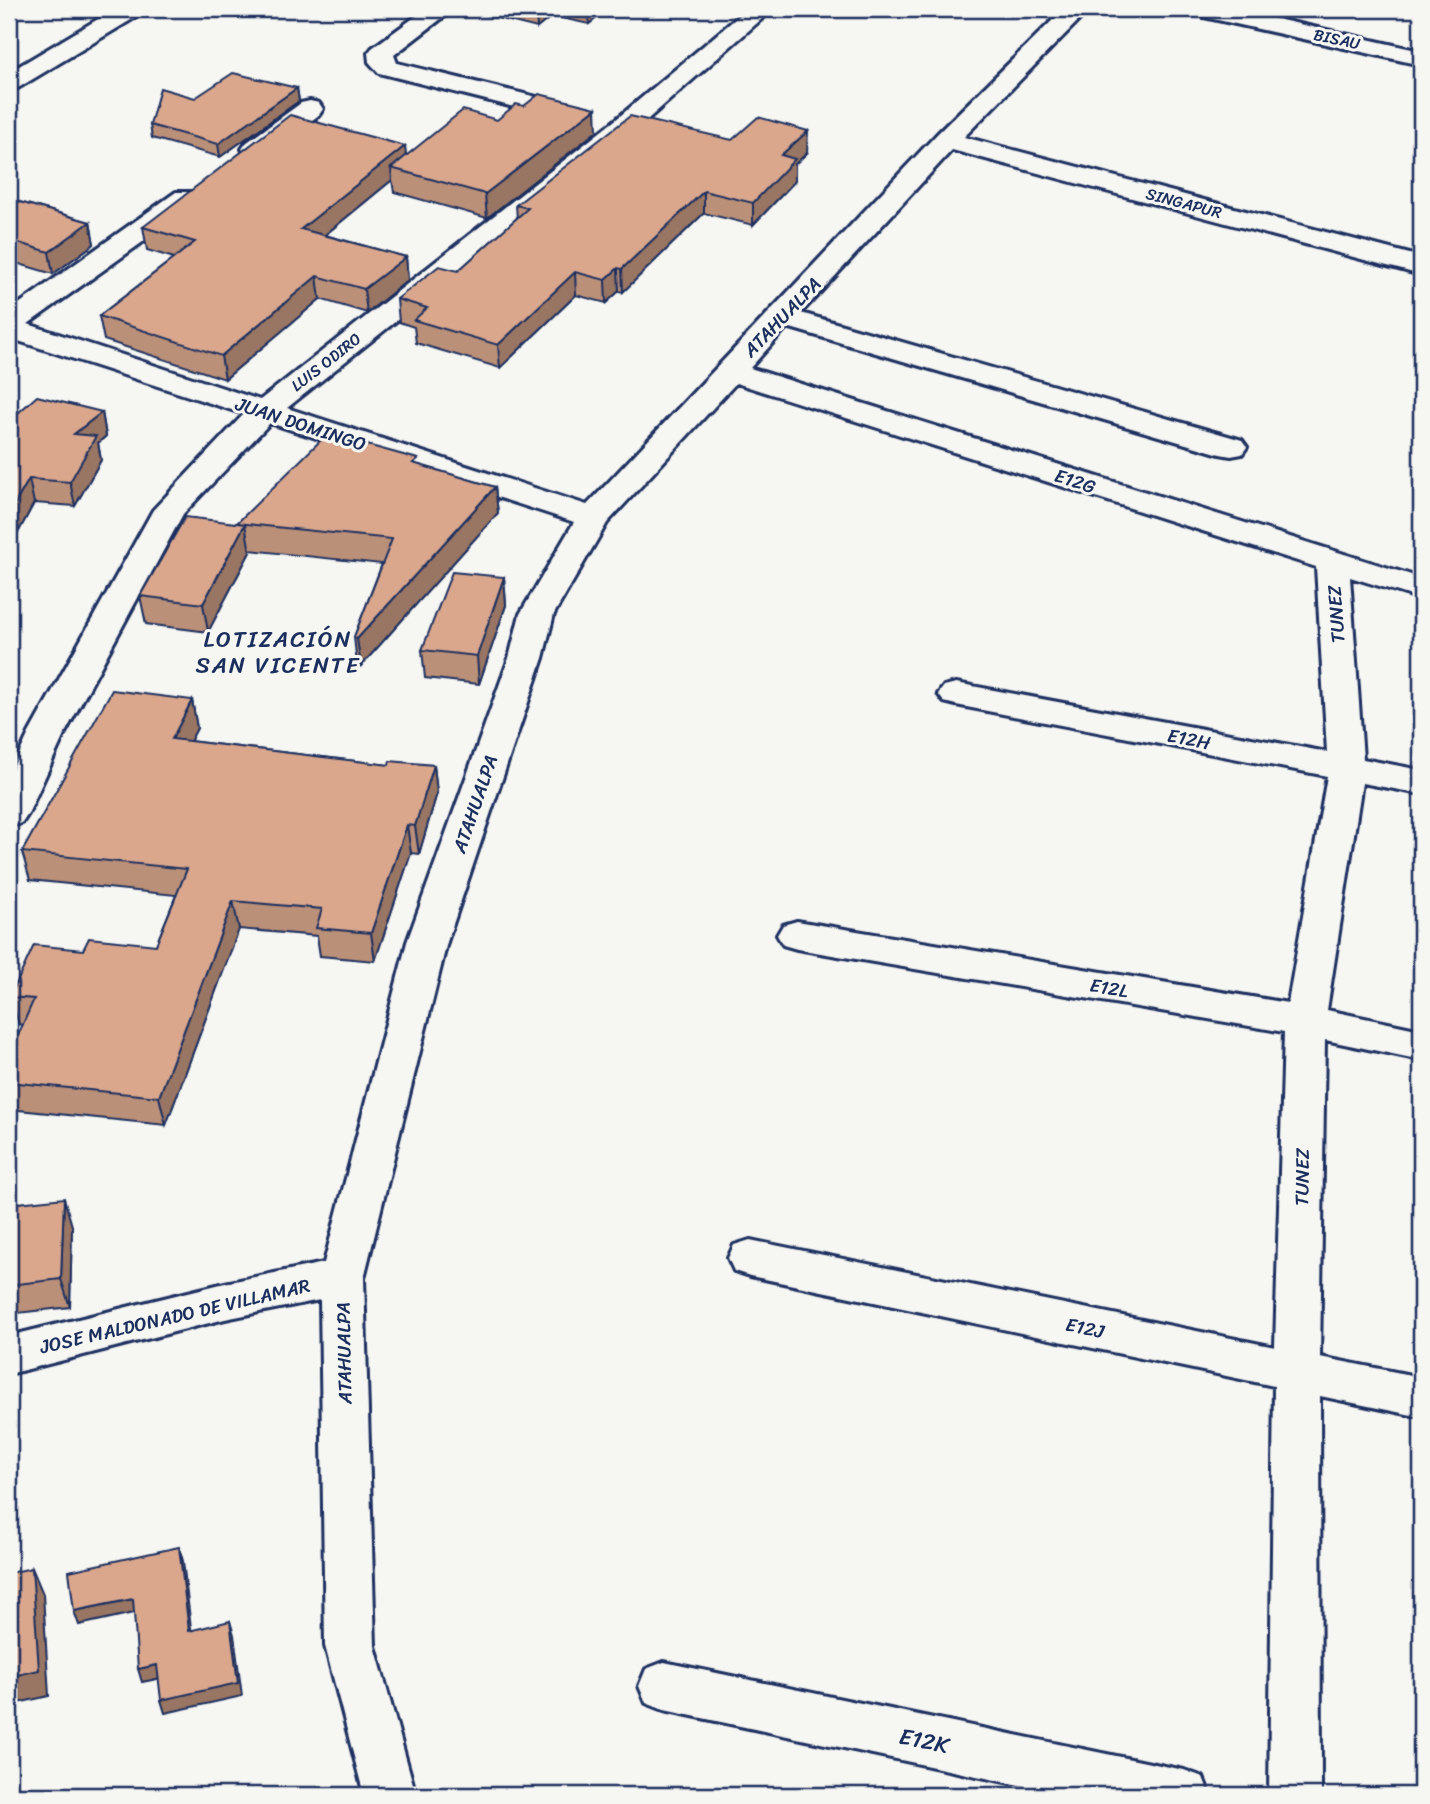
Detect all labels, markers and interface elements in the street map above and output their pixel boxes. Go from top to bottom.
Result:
street label: BISAU [1311,20,1363,58]
street label: SINGAPUR [1143,179,1225,227]
street label: ATAHUALPA [734,269,829,366]
street label: LUIS ODIRO [284,325,368,399]
street label: JUAN DOMINGO [231,387,370,461]
street label: E12G [1050,459,1100,503]
street label: TUNEZ [1318,584,1354,644]
district label: LOTIZACIÓN SAN VICENTE [196,619,360,686]
street label: E12H [1165,719,1214,759]
street label: ATAHUALPA [442,750,507,859]
street label: E12L [1087,968,1131,1008]
street label: TUNEZ [1285,1148,1319,1206]
street label: JOSE MALDONADO DE VILLAMAR [36,1269,314,1363]
street label: ATAHUALPA [327,1302,361,1405]
street label: E12J [1063,1308,1108,1348]
street label: E12K [895,1716,954,1766]

